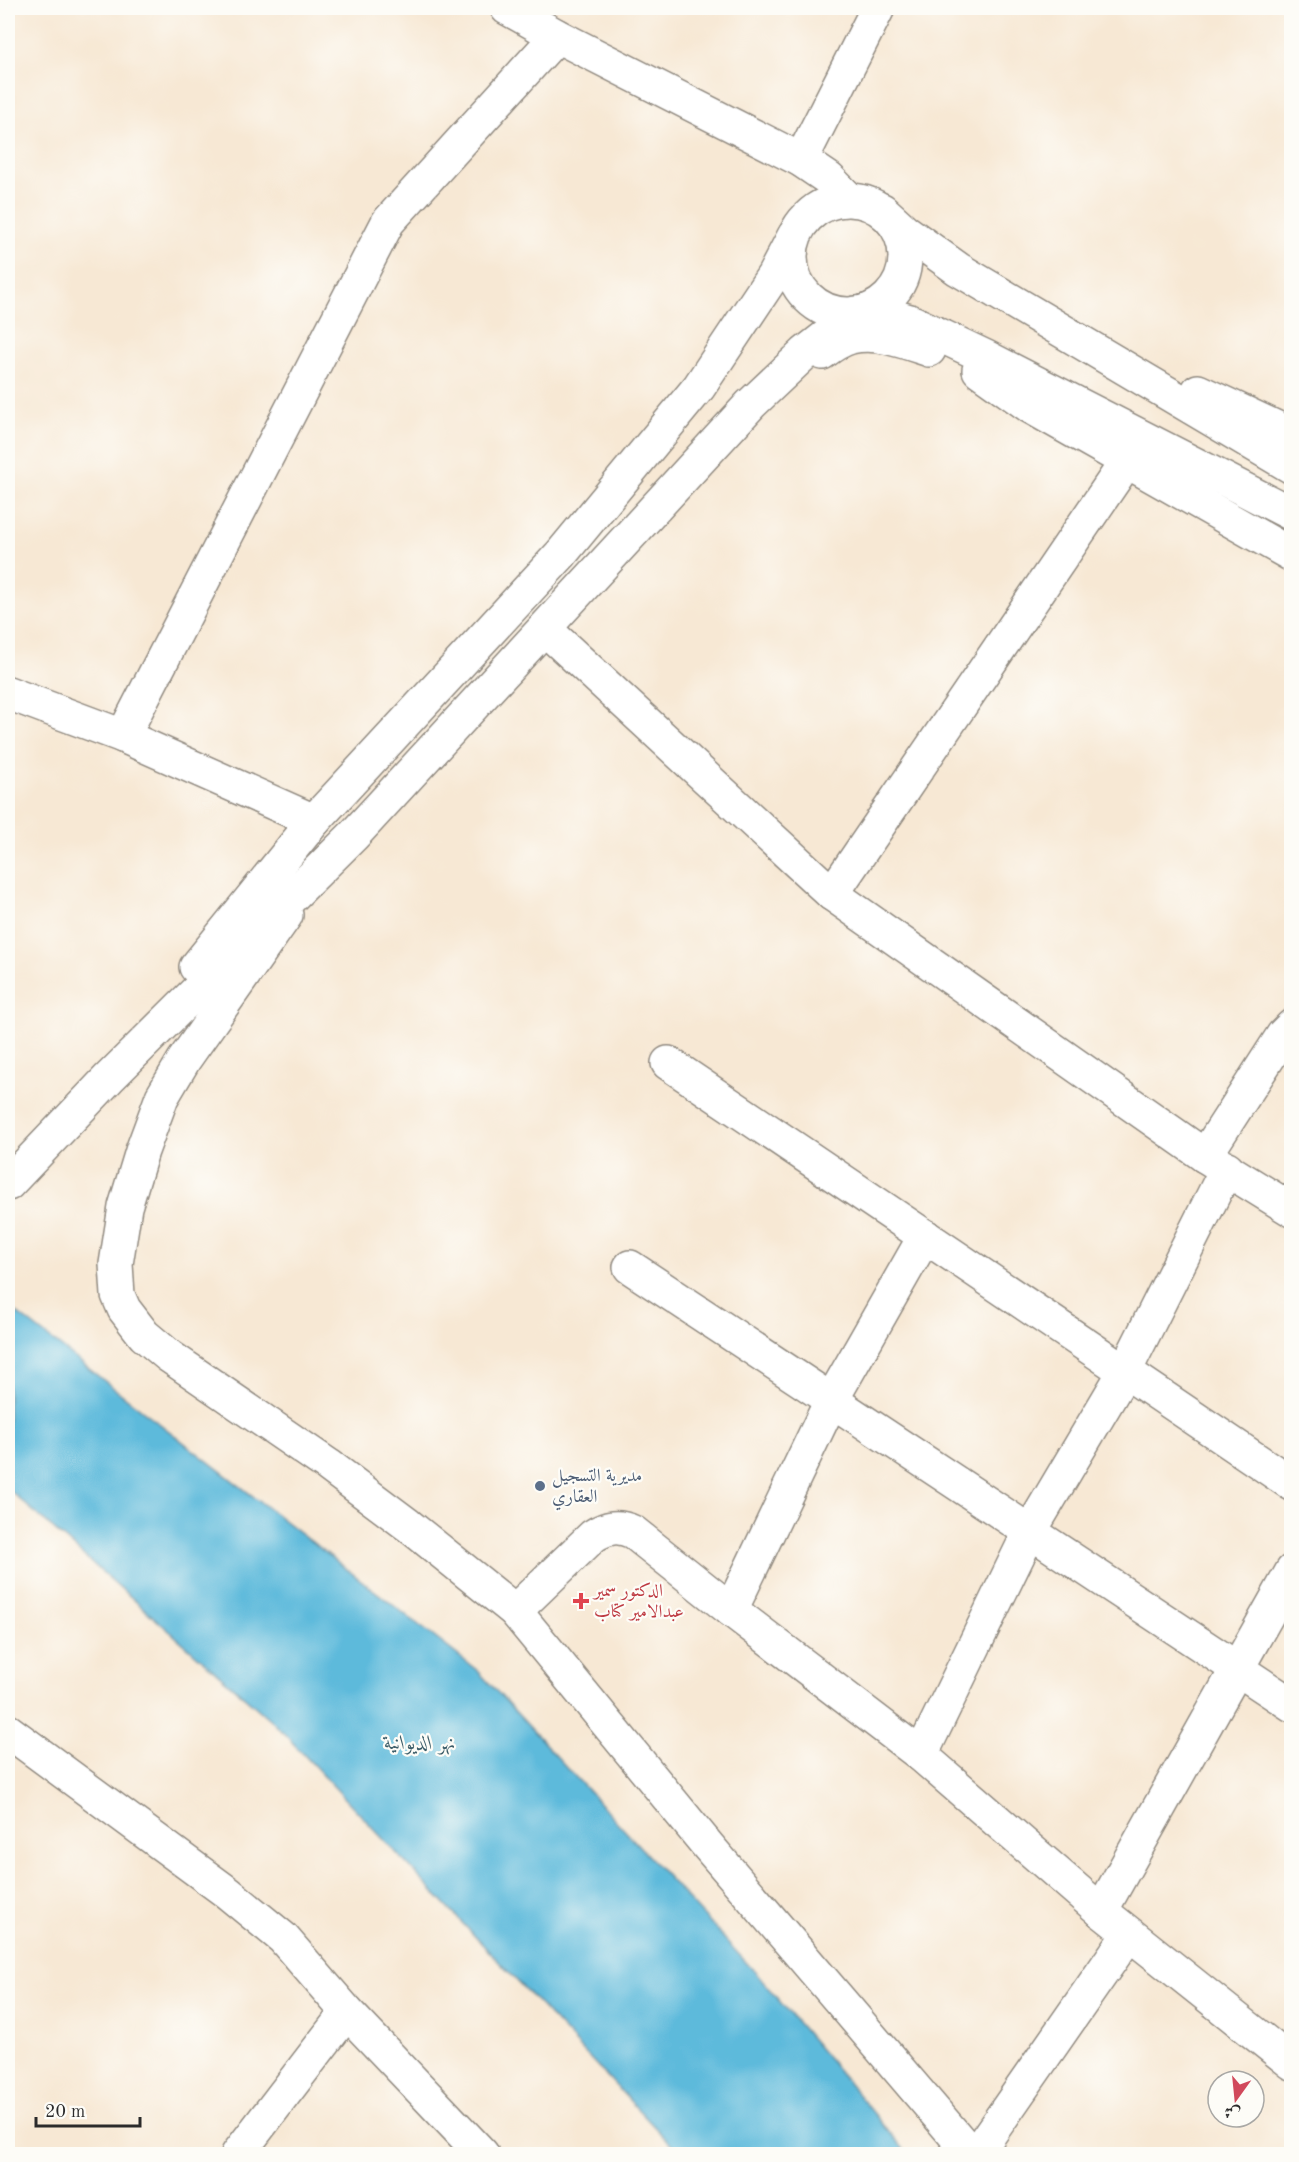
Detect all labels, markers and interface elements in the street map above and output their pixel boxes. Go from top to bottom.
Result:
place label: مديرية التسجيل العقاري [552,1467,642,1511]
marker: مديرية التسجيل العقاري [533,1479,547,1493]
place label: الدكتور سمير عبدالامير كتاب [592,1582,684,1622]
marker: الدكتور سمير عبدالامير كتاب [572,1592,590,1610]
water label: نهر الديوانية [382,1734,456,1755]
north arrow [1206,2069,1266,2129]
scale bar [36,2090,140,2128]
text: ش [1223,2102,1242,2121]
text: 20 m [45,2103,85,2121]

